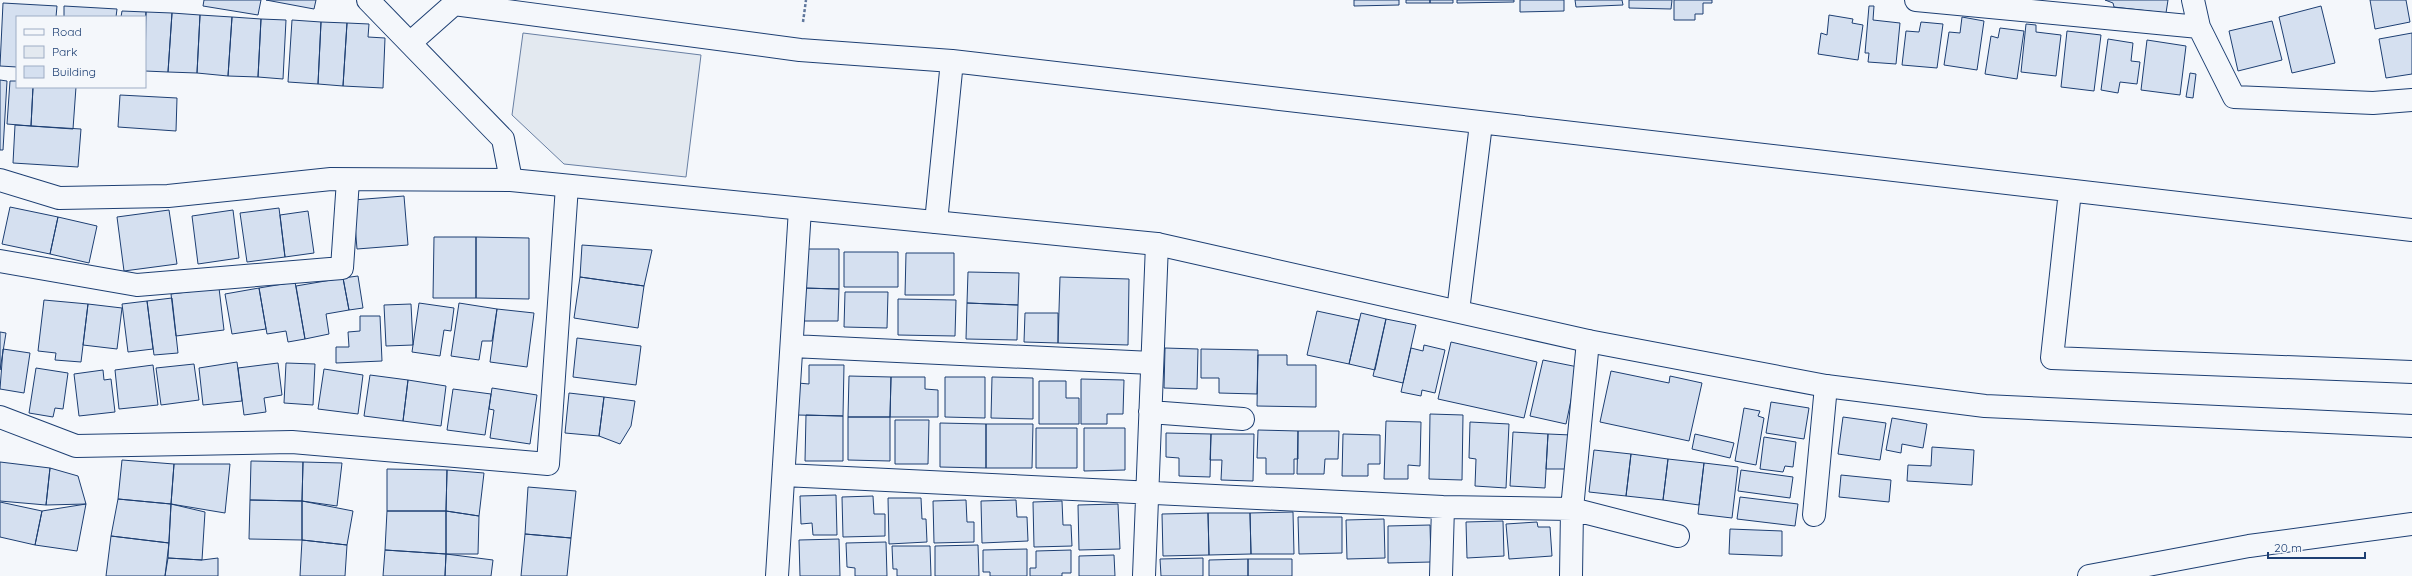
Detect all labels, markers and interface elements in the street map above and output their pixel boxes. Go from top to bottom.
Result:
legend [16,16,146,88]
text: Road [52,24,82,39]
text: Park [52,44,77,59]
text: Building [52,64,96,79]
scale bar [2268,534,2365,560]
text: 20 m [2274,540,2302,555]

